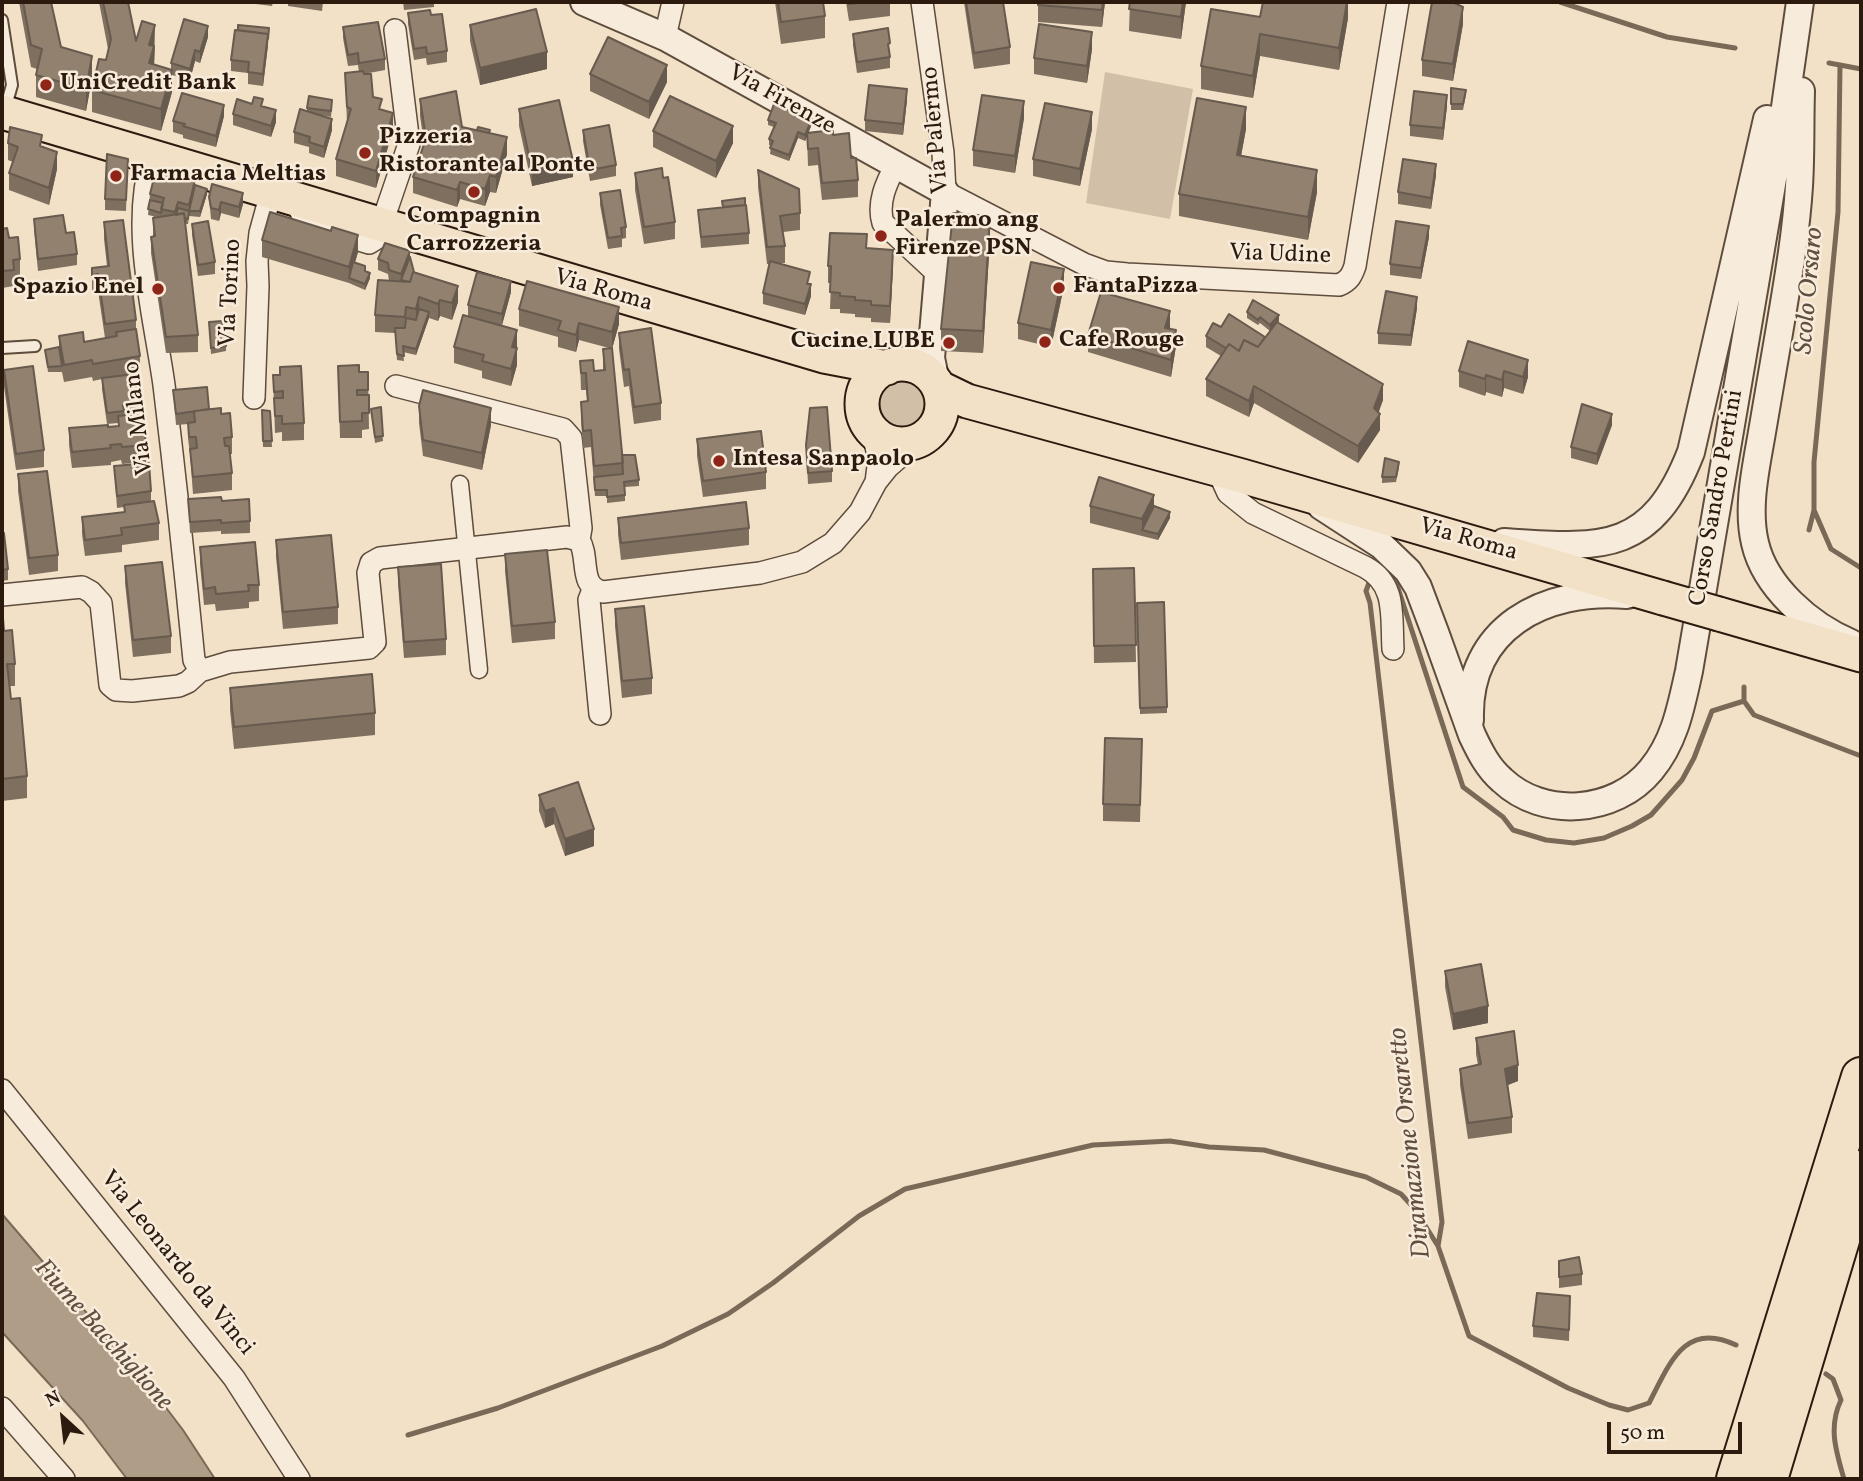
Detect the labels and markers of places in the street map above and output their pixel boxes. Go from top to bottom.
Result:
place label: UniCredit Bank [60,71,236,99]
marker: UniCredit Bank [38,77,54,93]
place label: Pizzeria Ristorante al Ponte [379,125,595,181]
marker: Pizzeria Ristorante al Ponte [357,145,373,161]
place label: Farmacia Meltias [130,162,326,190]
marker: Farmacia Meltias [108,168,124,184]
marker: Compagnin Carrozzeria [466,184,482,200]
place label: Compagnin Carrozzeria [407,204,541,260]
place label: Palermo ang Firenze PSN [895,208,1039,264]
marker: Palermo ang Firenze PSN [873,228,889,244]
place label: FantaPizza [1073,274,1198,302]
place label: Spazio Enel [13,275,144,303]
marker: FantaPizza [1051,280,1067,296]
marker: Spazio Enel [150,281,166,297]
place label: Cafe Rouge [1059,328,1184,356]
place label: Cucine LUBE [791,329,935,357]
marker: Cafe Rouge [1037,334,1053,350]
marker: Cucine LUBE [941,335,957,351]
place label: Intesa Sanpaolo [733,447,914,475]
marker: Intesa Sanpaolo [711,453,727,469]

